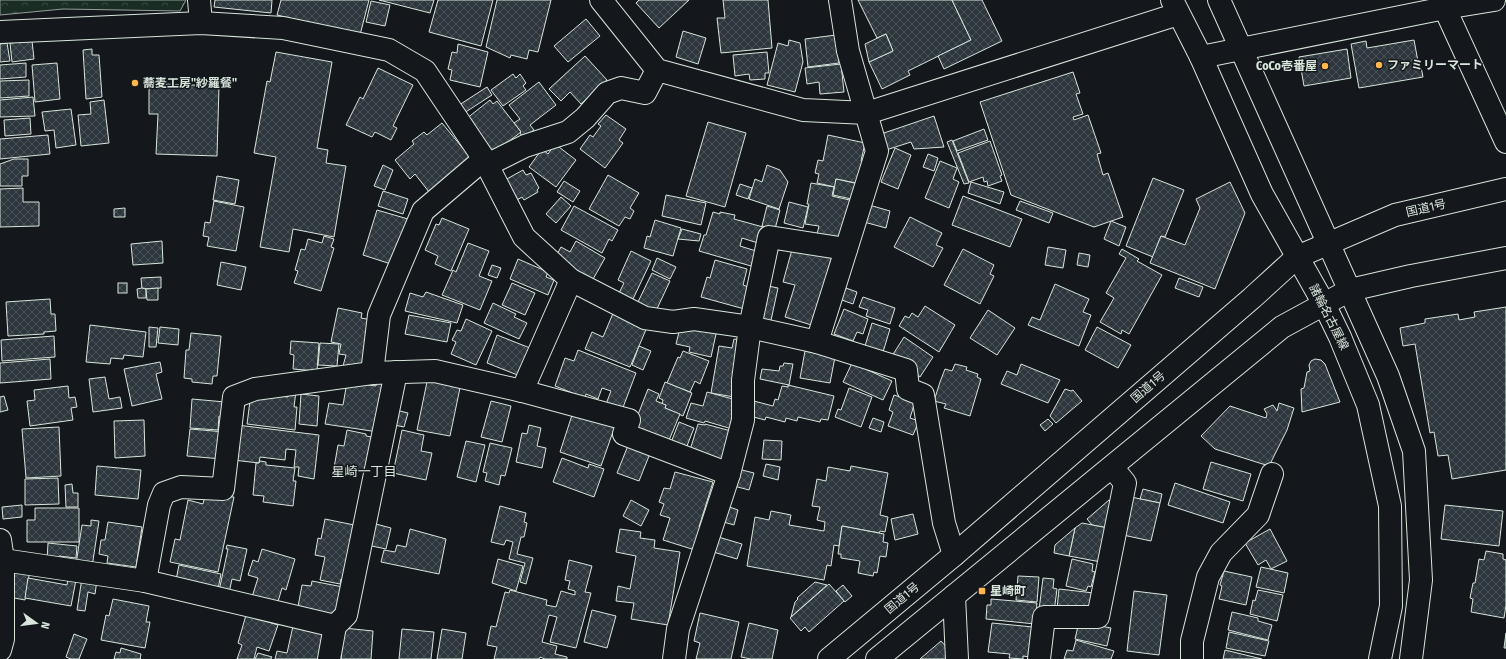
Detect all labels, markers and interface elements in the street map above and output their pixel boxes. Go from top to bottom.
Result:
place label: ファミリーマート [1387,58,1483,72]
place label: CoCo壱番屋 [1256,59,1317,73]
marker: ファミリーマート [1374,60,1384,70]
marker: CoCo壱番屋 [1320,61,1330,71]
place label: 蕎麦工房"紗羅餐" [143,76,237,90]
marker: 蕎麦工房"紗羅餐" [130,78,140,88]
street label: 国道1号 [1405,197,1447,219]
street label: 諸輪名古屋線 [1306,282,1352,352]
street label: 国道1号 [1128,368,1168,406]
district label: 星崎一丁目 [331,464,397,479]
street label: 国道1号 [882,580,922,616]
place label: 星崎町 [990,584,1026,598]
marker: 星崎町 [977,586,987,596]
north arrow [16,603,56,643]
text: N [38,621,52,630]

